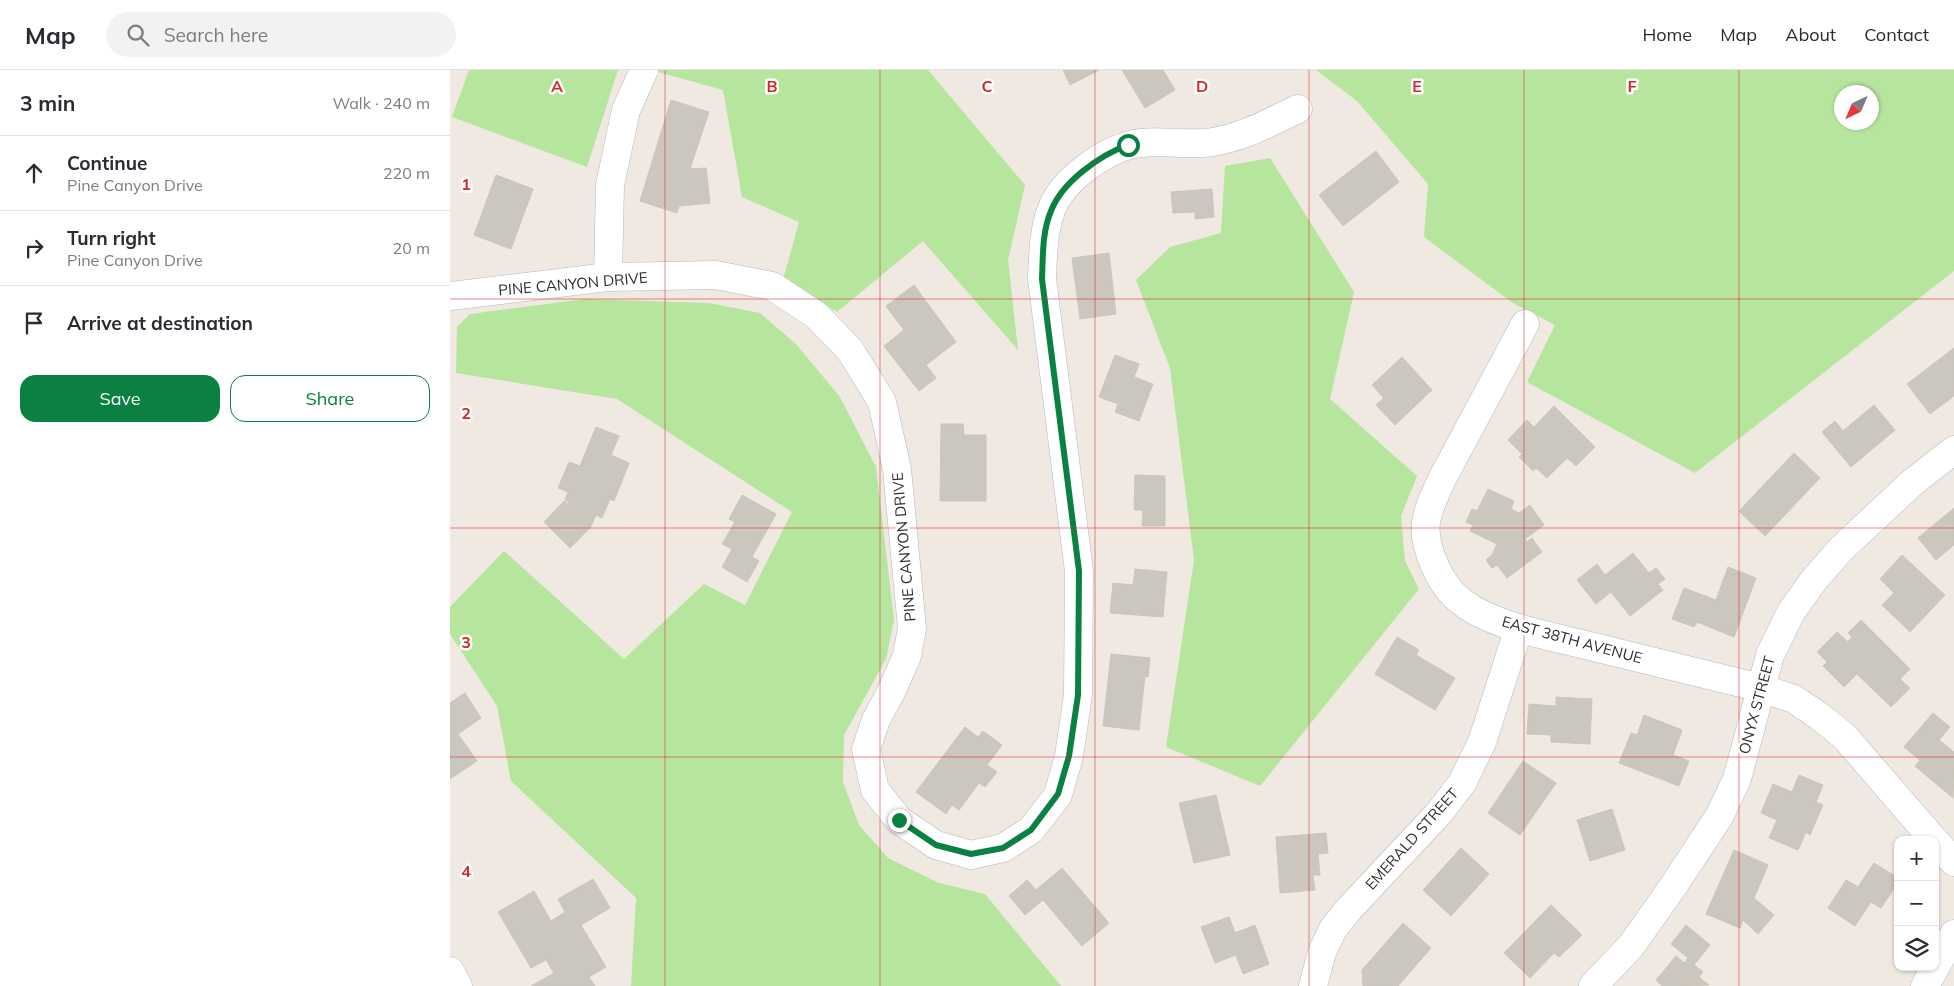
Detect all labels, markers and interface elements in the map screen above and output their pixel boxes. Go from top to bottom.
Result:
search box [106,12,456,57]
text: Map [25,20,76,50]
icon: search [124,21,152,49]
text: Search here [164,23,268,47]
text: Home [1642,23,1692,46]
text: Map [1720,23,1757,46]
text: About [1785,23,1836,46]
text: Contact [1864,23,1929,46]
text: A [551,76,563,96]
text: B [766,76,778,96]
text: C [982,76,993,96]
text: D [1196,76,1208,96]
text: E [1412,76,1422,96]
text: F [1627,76,1637,96]
north arrow [1834,85,1879,130]
text: 3 min [20,90,75,116]
text: Walk · 240 m [332,93,430,113]
route start [1117,134,1140,157]
text: Continue [67,151,147,175]
icon: ahead [20,159,48,187]
text: 220 m [383,163,430,183]
text: 1 [461,174,471,194]
text: Pine Canyon Drive [67,175,203,195]
text: Turn right [67,226,156,250]
icon: right [20,234,48,262]
text: 20 m [393,238,430,258]
text: Pine Canyon Drive [67,250,203,270]
street label: PINE CANYON DRIVE [498,267,649,299]
icon: arrive [20,309,48,337]
text: Arrive at destination [67,311,253,335]
button: Save [20,375,220,422]
button: Share [230,375,430,422]
text: 2 [461,403,471,423]
street label: PINE CANYON DRIVE [887,471,919,622]
street label: EAST 38TH AVENUE [1500,612,1645,667]
text: 3 [461,632,471,652]
street label: ONYX STREET [1734,654,1779,756]
street label: EMERALD STREET [1361,784,1462,893]
route end [888,809,911,832]
map controls [1894,836,1939,971]
button: + [1894,836,1939,881]
text: 4 [461,861,471,881]
button: − [1894,881,1939,926]
button: layers [1894,926,1939,971]

